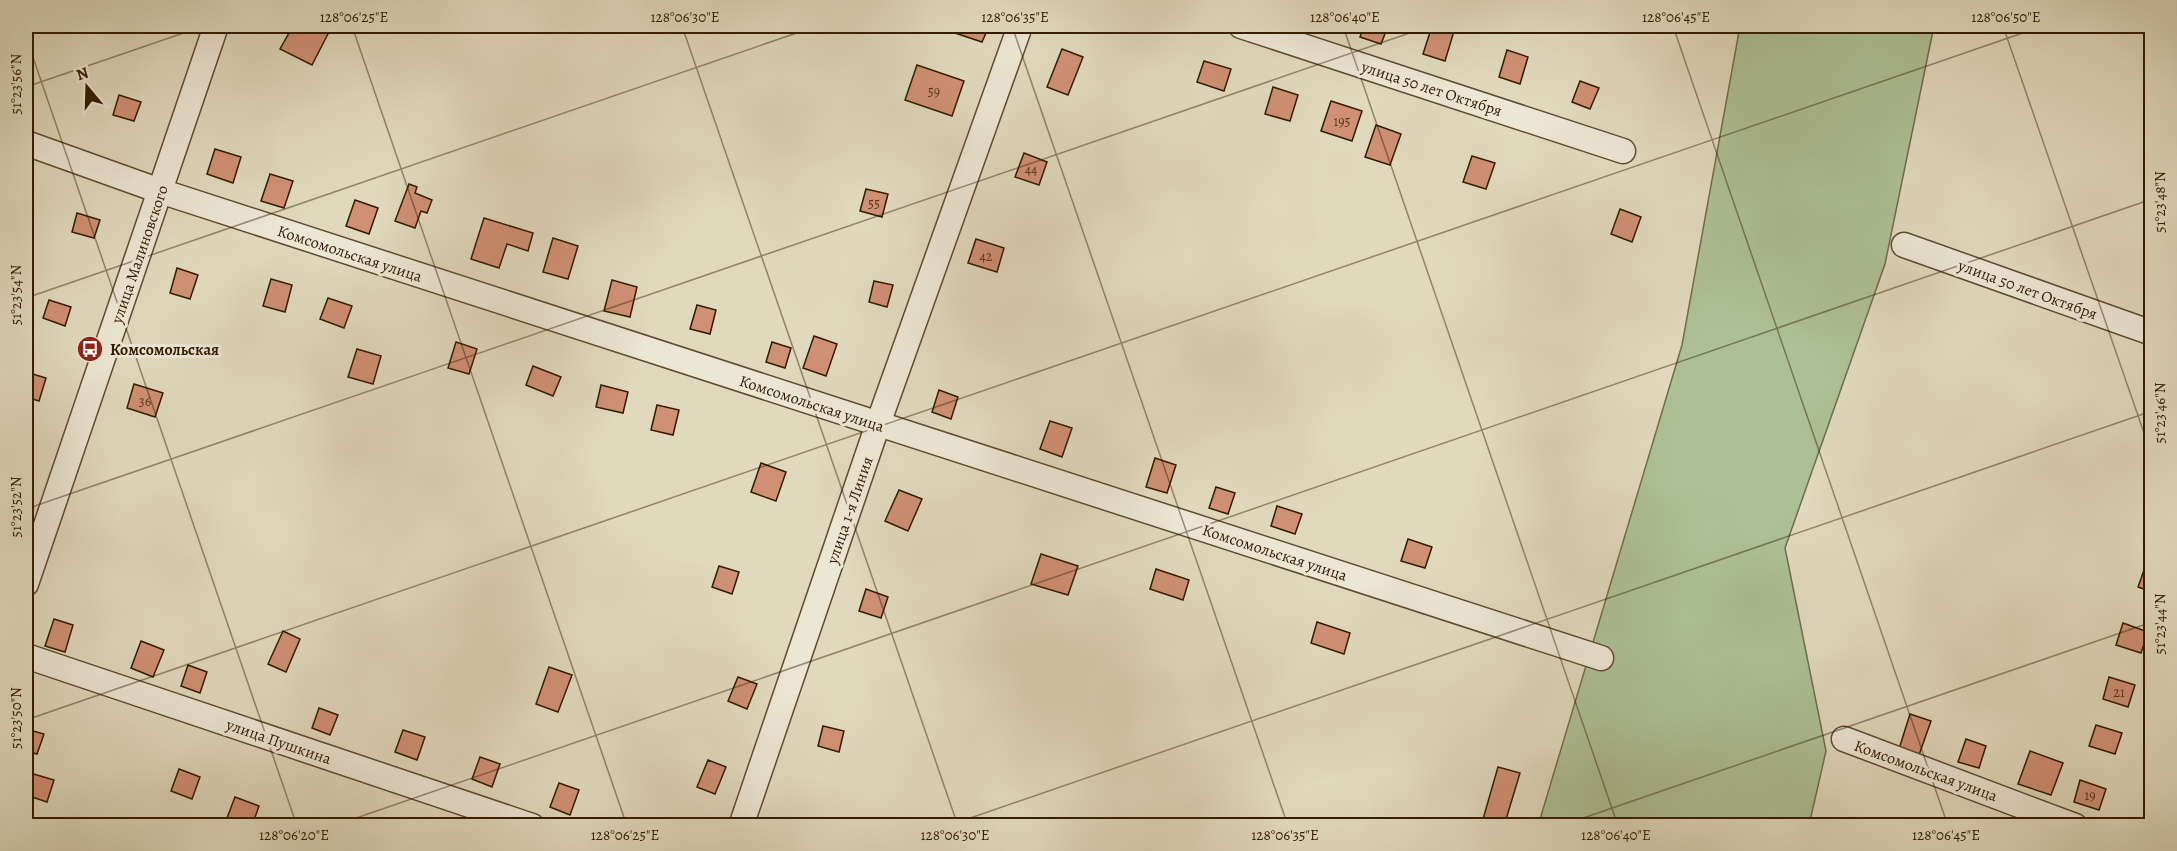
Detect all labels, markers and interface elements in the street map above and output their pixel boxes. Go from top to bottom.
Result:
text: 128°06'25"E [320,7,388,27]
text: 128°06'30"E [650,7,720,27]
text: 128°06'35"E [981,7,1049,27]
text: 128°06'40"E [1310,7,1380,27]
text: 128°06'45"E [1642,7,1710,27]
text: 128°06'50"E [1971,7,2041,27]
text: 51°23'56"N [6,53,26,114]
street label: улица 50 лет Октября [1358,56,1505,122]
north arrow [57,57,117,117]
text: N [73,61,92,86]
house number: 59 [928,82,940,101]
house number: 195 [1333,112,1351,131]
house number: 44 [1025,160,1037,179]
text: 51°23'48"N [2150,171,2170,233]
street label: улица Малиновского [106,182,174,327]
house number: 55 [868,194,880,213]
street label: Комсомольская улица [274,220,426,288]
house number: 42 [980,247,993,266]
street label: улица 50 лет Октября [1954,254,2101,325]
text: 51°23'54"N [6,264,26,325]
bus stop icon: Комсомольская [75,334,105,364]
place label: Комсомольская [110,339,219,361]
street label: Комсомольская улица [736,370,888,438]
text: 51°23'46"N [2150,382,2170,444]
house number: 36 [139,392,151,411]
street label: улица 1-я Линия [821,453,879,568]
text: 51°23'52"N [6,476,26,537]
street label: Комсомольская улица [1199,519,1351,587]
text: 51°23'44"N [2150,593,2170,654]
house number: 21 [2113,683,2125,702]
text: 51°23'50"N [6,687,26,749]
street label: улица Пушкина [222,713,335,770]
street label: Комсомольская улица [1851,735,2001,807]
house number: 19 [2084,786,2096,805]
text: 128°06'20"E [259,825,329,845]
text: 128°06'25"E [591,825,659,845]
text: 128°06'30"E [920,825,990,845]
text: 128°06'35"E [1251,825,1319,845]
text: 128°06'40"E [1581,825,1651,845]
text: 128°06'45"E [1912,825,1980,845]

